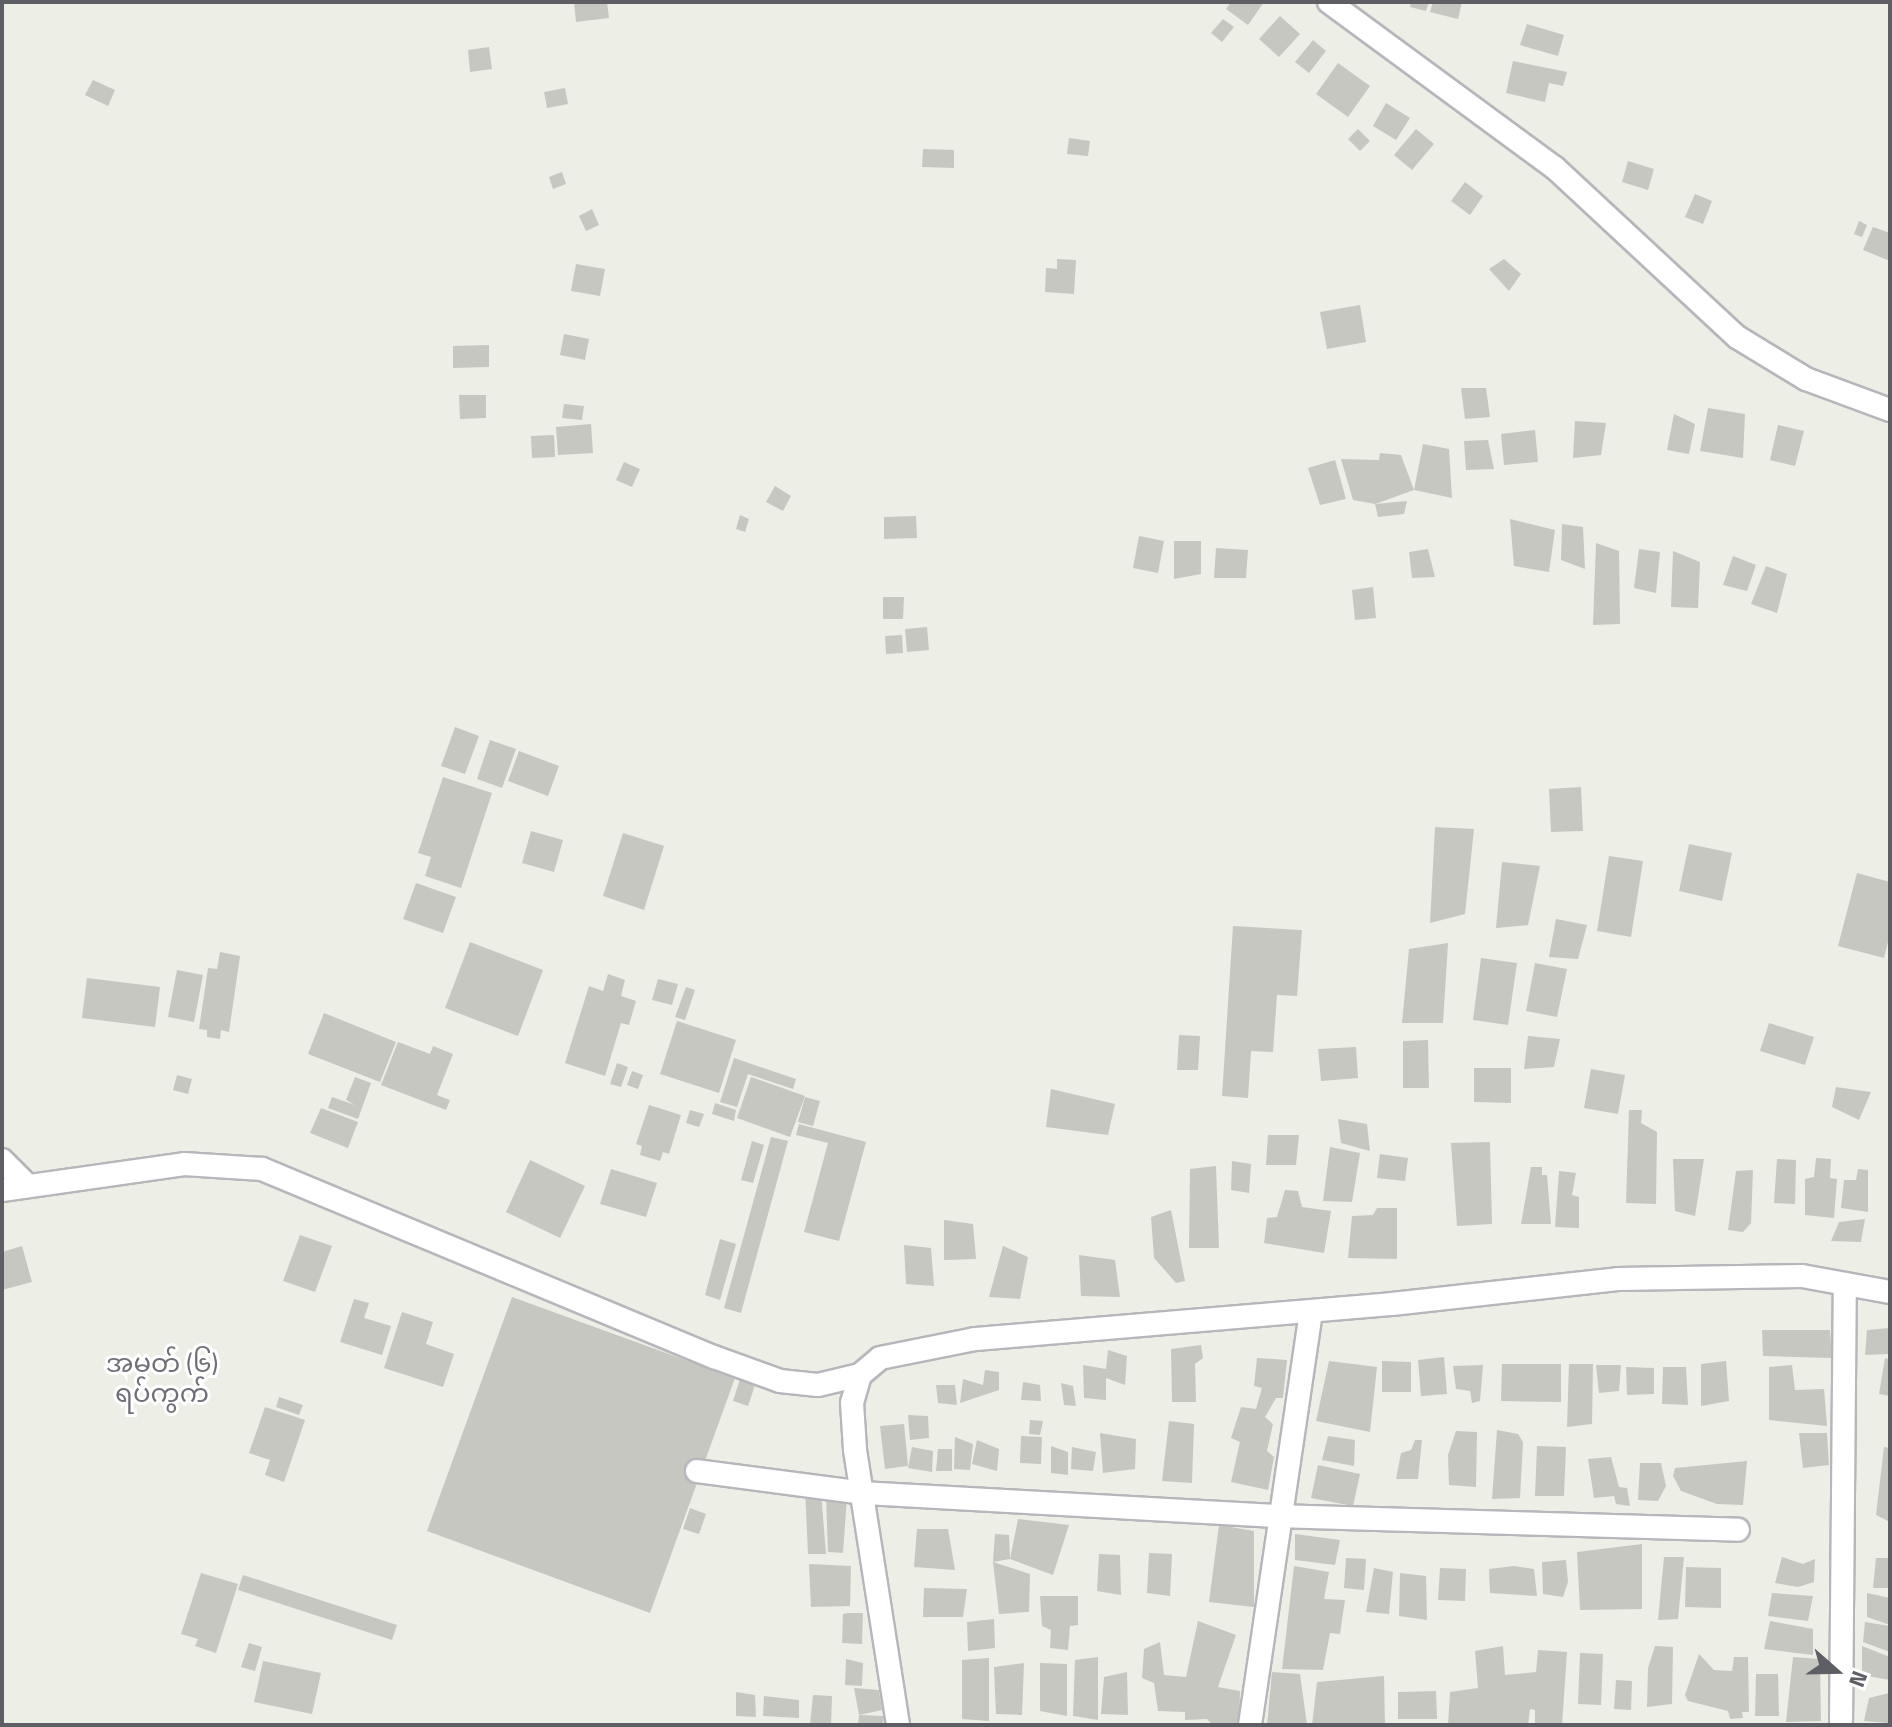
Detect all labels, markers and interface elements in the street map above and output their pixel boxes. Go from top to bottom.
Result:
district label: အမှတ် (၆) ရပ်ကွက် [106,1347,218,1408]
north arrow [1796,1631,1876,1711]
text: N [1840,1666,1877,1692]

